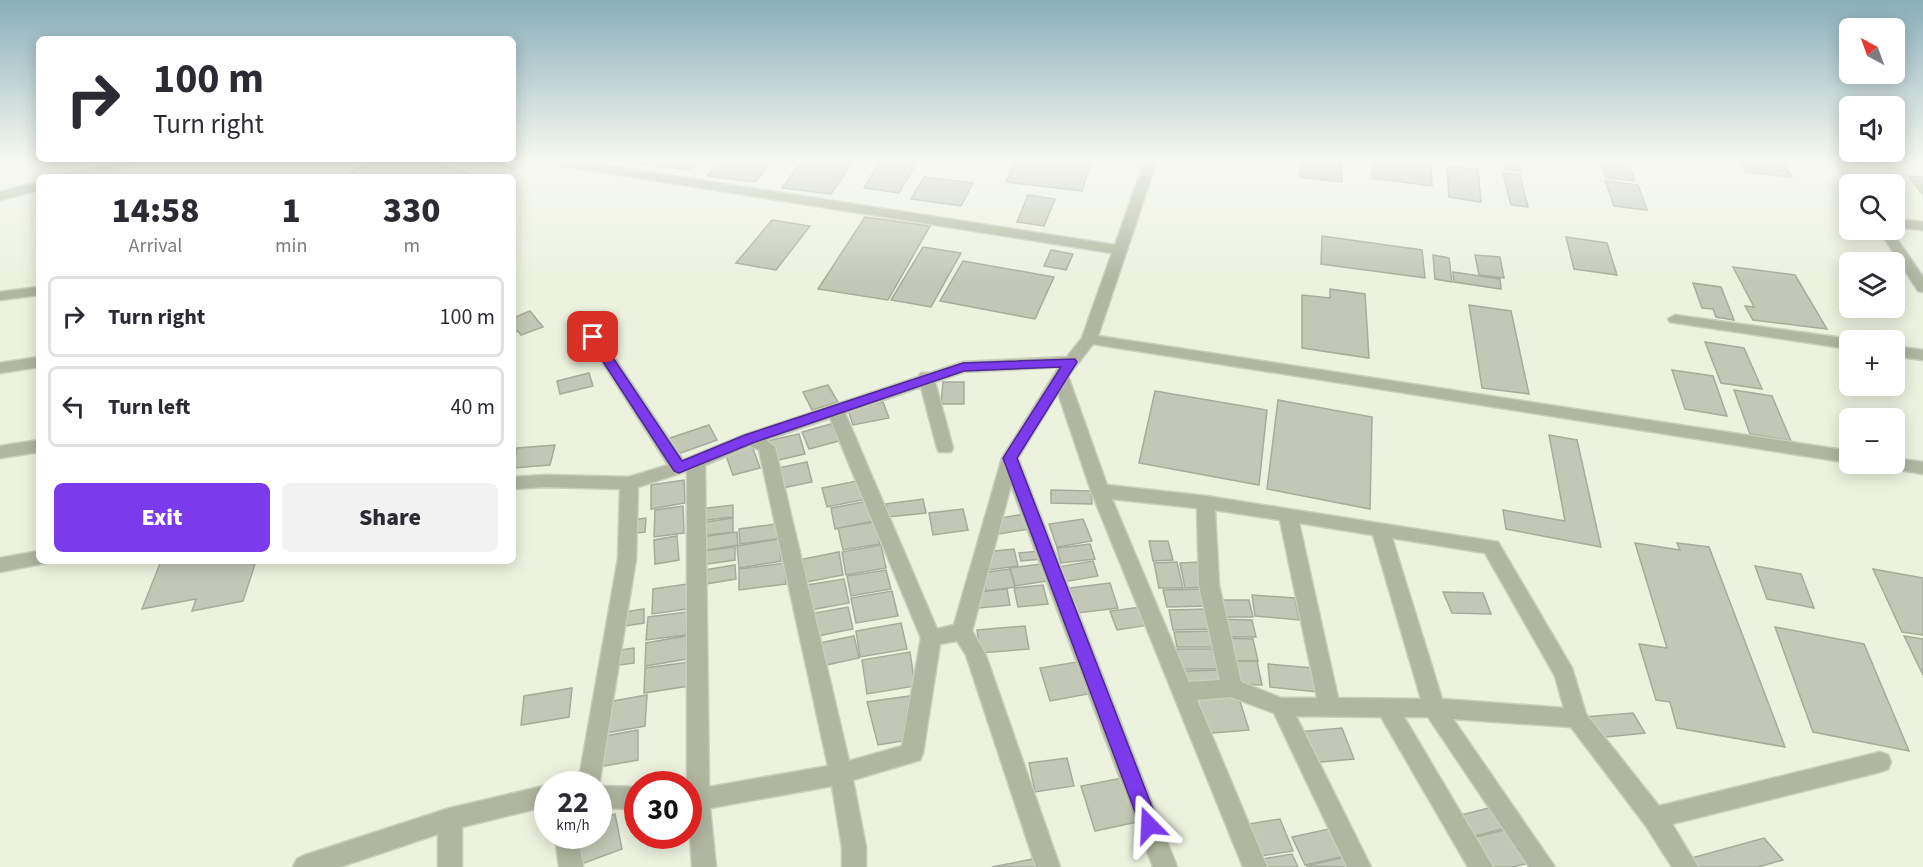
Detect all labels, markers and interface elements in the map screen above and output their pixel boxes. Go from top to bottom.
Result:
north arrow [1839,18,1905,84]
map controls [1839,18,1905,474]
text: 100 m [153,49,264,109]
icon: right [54,60,132,138]
button: sound [1839,96,1905,162]
text: Turn right [153,105,264,144]
button: search [1839,174,1905,240]
text: 14:58 [111,185,200,236]
text: 1 [282,185,301,236]
text: 330 [383,185,441,236]
text: Arrival [129,232,182,260]
text: min [275,232,307,260]
text: m [403,232,420,260]
button: layers [1839,252,1905,318]
icon: right [57,300,90,333]
text: Turn right [108,301,205,333]
text: 100 m [440,301,495,333]
pin [567,311,618,362]
icon: arrive [576,320,609,353]
button: + [1839,330,1905,396]
icon: left [57,390,90,423]
text: Turn left [108,391,190,423]
text: 40 m [450,391,495,423]
button: − [1839,408,1905,474]
button: Exit [54,483,270,552]
button: Share [282,483,498,552]
speed limit sign: 30 [624,771,702,849]
text: 22 [557,781,589,824]
position arrow [1117,793,1181,857]
text: km/h [556,815,590,836]

